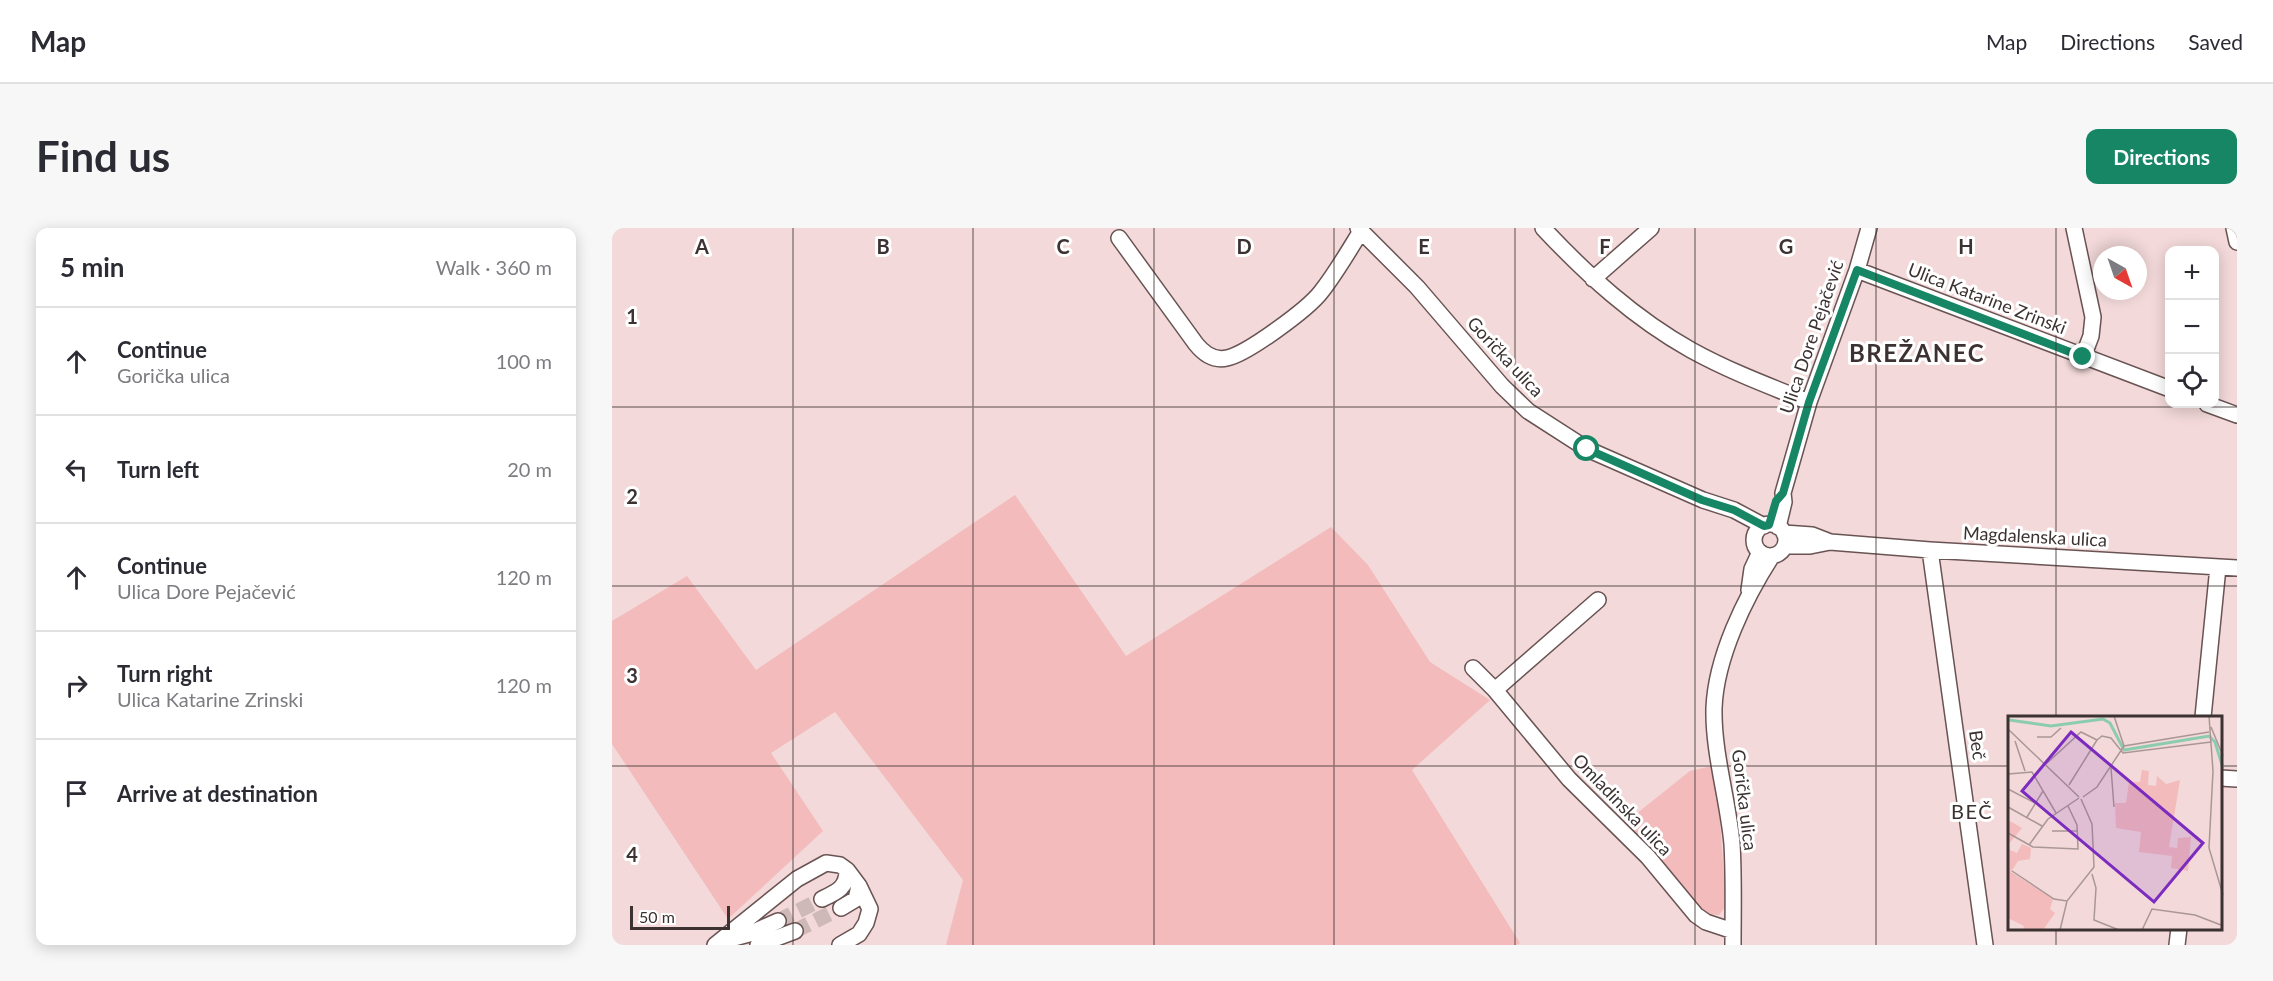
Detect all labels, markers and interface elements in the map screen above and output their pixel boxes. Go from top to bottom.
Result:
text: Map [30,24,86,58]
text: Map [1986,29,2027,54]
text: Directions [2060,29,2155,54]
text: Saved [2188,29,2243,54]
button: Directions [2086,129,2237,184]
text: Find us [36,131,170,181]
text: A [694,234,709,258]
text: B [876,234,890,258]
text: C [1056,234,1070,258]
text: D [1236,234,1252,258]
text: E [1418,234,1430,258]
text: F [1599,234,1611,258]
text: G [1779,234,1793,258]
text: H [1958,234,1974,258]
north arrow [2093,246,2147,300]
map controls [2165,246,2219,408]
button: + [2165,246,2219,300]
text: 5 min [60,251,124,283]
text: Walk · 360 m [436,255,552,279]
street label: Ulica Dore Pejačević [1774,257,1848,416]
street label: Ulica Katarine Zrinski [1905,258,2070,338]
button: − [2165,300,2219,354]
text: 1 [626,304,638,328]
street label: Gorička ulica [1463,312,1548,401]
text: Continue [117,336,207,363]
district label: BREŽANEC [1849,338,1985,367]
route end [2069,343,2095,369]
icon: ahead [60,345,93,378]
text: 100 m [496,349,552,373]
button: locate [2165,354,2219,408]
text: Gorička ulica [117,363,230,387]
route start [1573,435,1599,461]
icon: left [60,453,93,486]
text: Turn left [117,456,199,483]
text: 20 m [507,457,552,481]
text: 2 [626,484,638,508]
street label: Magdalenska ulica [1963,521,2108,551]
text: Continue [117,552,207,579]
icon: ahead [60,561,93,594]
text: 120 m [496,565,552,589]
text: Ulica Dore Pejačević [117,579,296,603]
text: Turn right [117,660,212,687]
text: 3 [626,663,638,687]
icon: right [60,669,93,702]
text: 120 m [496,673,552,697]
text: Ulica Katarine Zrinski [117,687,303,711]
inset map [2008,716,2222,930]
street label: Beč [1965,729,1991,761]
street label: Gorička ulica [1728,748,1762,852]
street label: Omladinska ulica [1569,749,1677,860]
icon: arrive [60,777,93,810]
text: Arrive at destination [117,780,318,807]
district label: BEČ [1951,799,1993,823]
text: 4 [626,842,638,866]
scale bar [630,903,730,930]
text: 50 m [639,907,675,926]

